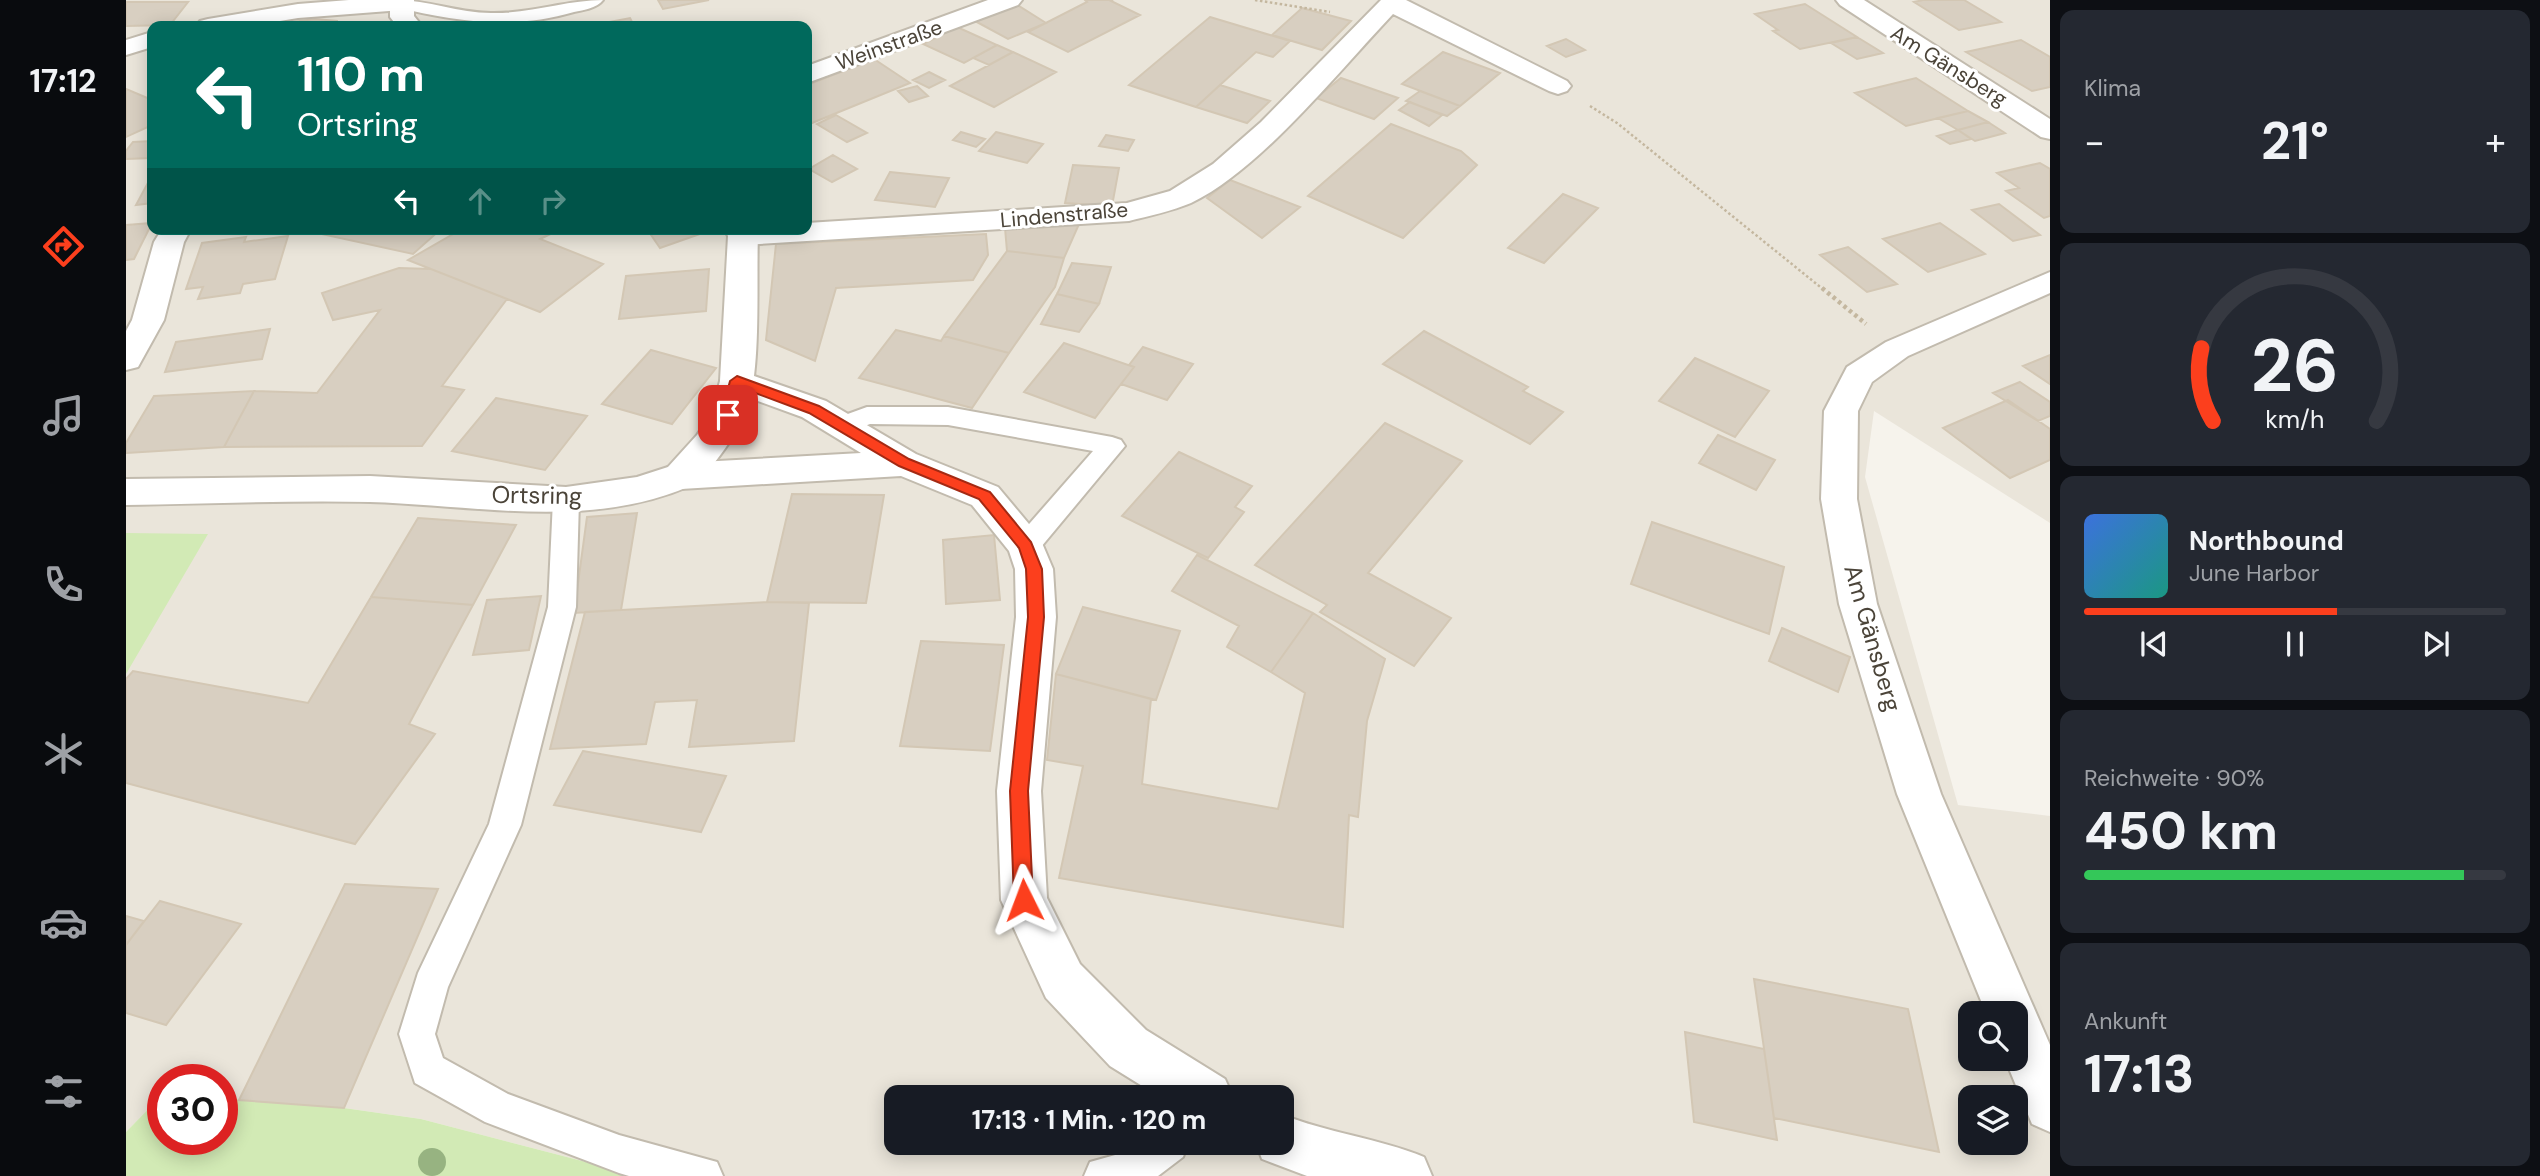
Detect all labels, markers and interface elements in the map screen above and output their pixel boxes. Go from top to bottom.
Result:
street label: Weinstraße [832,13,946,77]
street label: Am Gänsberg [1885,19,2013,113]
text: 110 m [297,42,425,106]
icon: left [182,49,273,140]
text: 17:12 [29,60,97,102]
text: Klima [2084,73,2141,103]
text: Ortsring [297,104,418,146]
text: 21° [2261,107,2329,175]
text: − [2084,117,2105,167]
text: + [2485,117,2506,167]
icon: left [388,182,426,220]
icon: ahead [461,182,499,220]
icon: right [534,182,572,220]
street label: Lindenstraße [999,195,1129,235]
icon: directions [39,222,88,271]
text: 26 [2251,319,2339,414]
pin [698,385,758,445]
icon: music [39,391,88,440]
icon: arrive [709,396,747,434]
text: km/h [2265,403,2325,436]
street label: Ortsring [491,479,583,511]
text: Northbound [2189,524,2344,558]
text: June Harbor [2189,558,2319,588]
icon: phone [39,560,88,609]
street label: Am Gänsberg [1837,561,1909,715]
icon: previous [2135,625,2173,663]
icon: pause [2276,625,2314,663]
icon: next [2417,625,2455,663]
icon: climate [39,729,88,778]
text: Reichweite · 90% [2084,763,2264,793]
text: 450 km [2084,797,2278,865]
position arrow [987,863,1061,937]
icon: car [39,898,88,947]
map controls [1958,1001,2028,1155]
button: search [1958,1001,2028,1071]
text: Ankunft [2084,1006,2167,1036]
text: 17:13 [2084,1040,2194,1108]
speed limit sign: 30 [147,1064,238,1155]
icon: filters [39,1067,88,1116]
button: layers [1958,1085,2028,1155]
text: 17:13 · 1 Min. · 120 m [972,1103,1206,1137]

